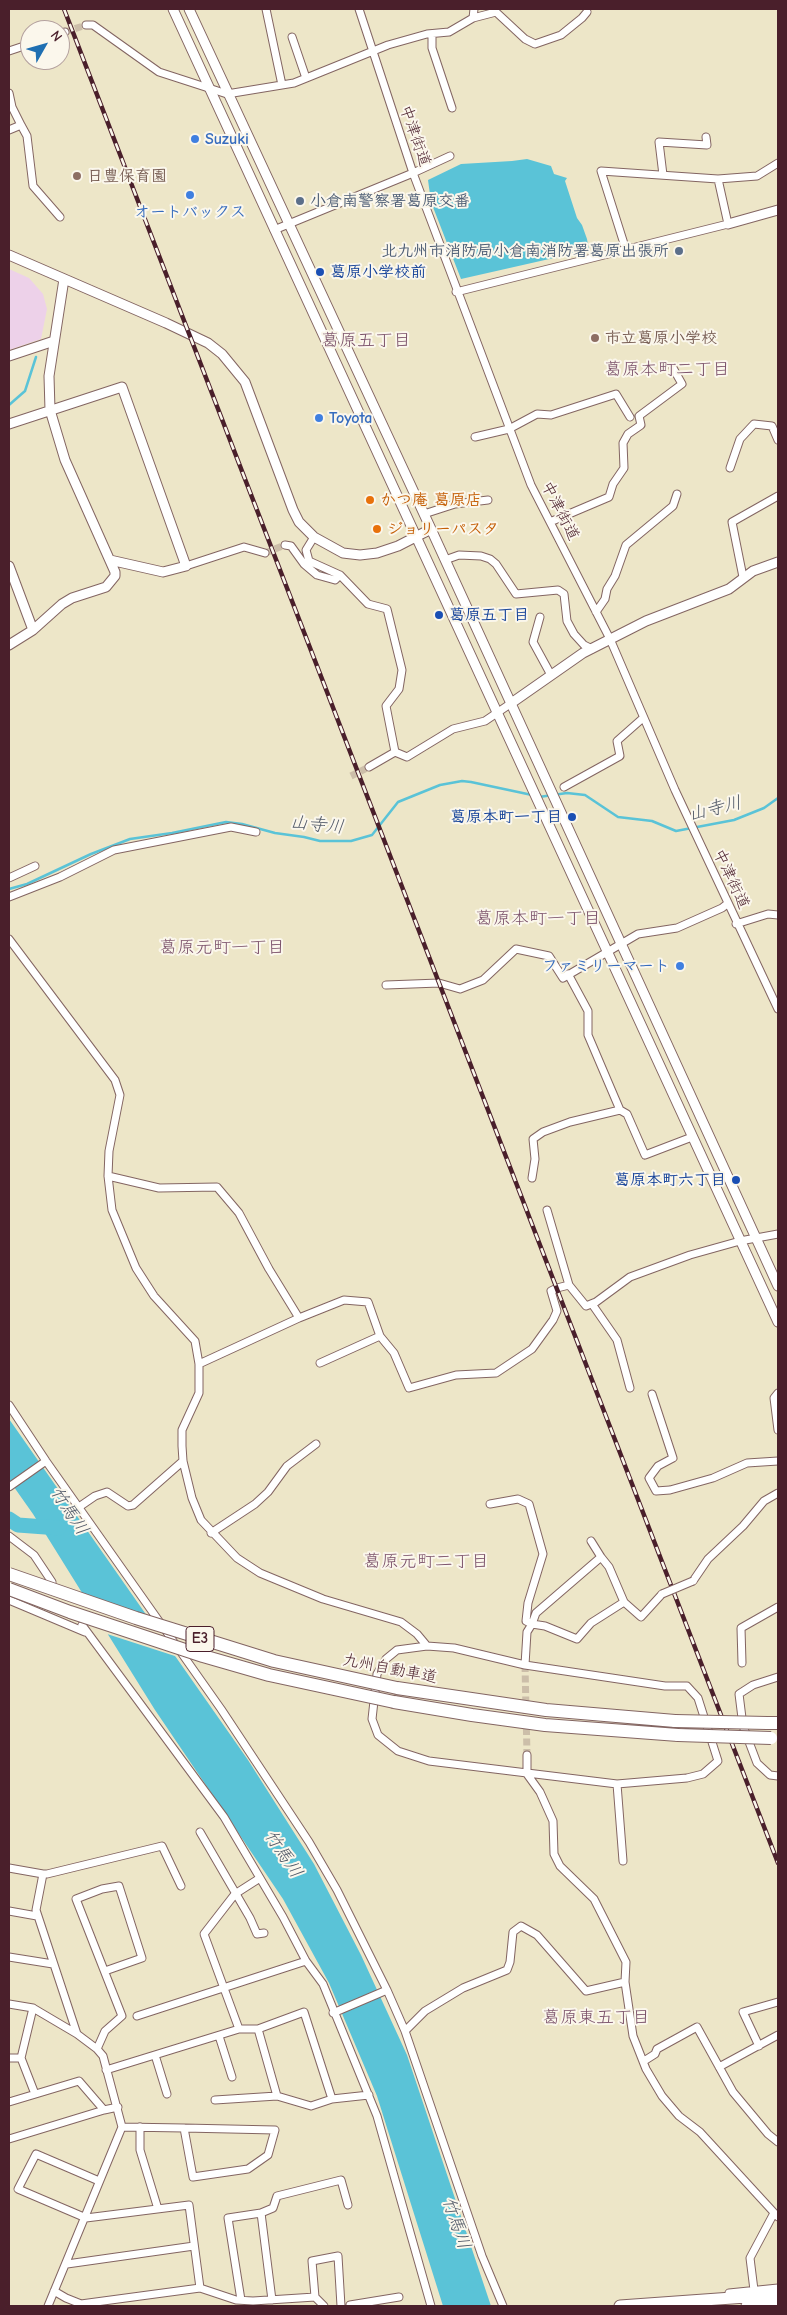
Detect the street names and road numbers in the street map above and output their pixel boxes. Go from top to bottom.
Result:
street label: 中津街道 [396,103,434,169]
street label: 中津街道 [537,478,583,544]
street label: 中津街道 [709,846,753,912]
road number: E3 [186,1626,214,1652]
street label: 九州自動車道 [341,1650,439,1688]

